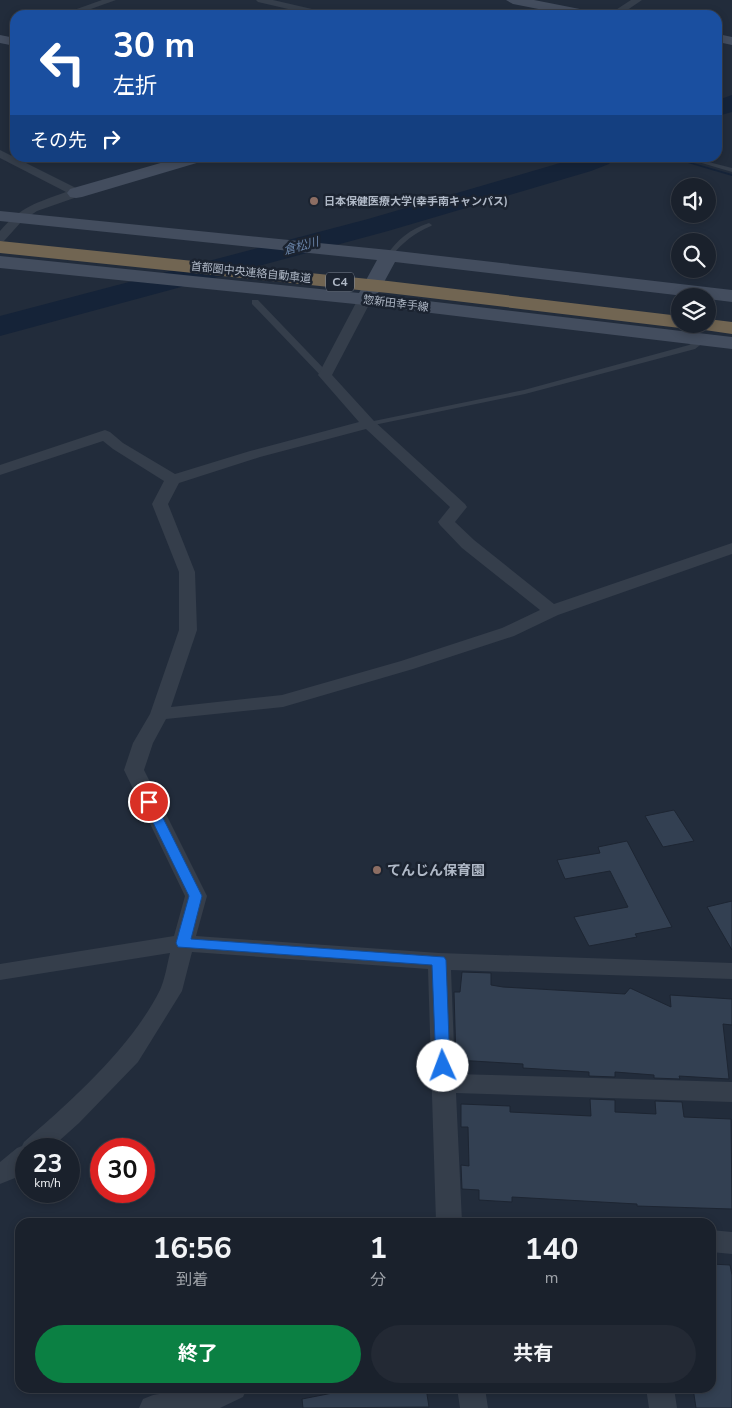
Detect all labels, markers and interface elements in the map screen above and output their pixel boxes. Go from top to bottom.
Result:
text: 30 m [113,22,195,69]
icon: left [30,30,95,95]
text: 左折 [113,71,157,101]
icon: right [97,125,125,153]
text: その先 [30,128,87,154]
map controls [671,178,716,333]
button: sound [671,178,716,223]
place label: 日本保健医療大学(幸手南キャンパス) [324,194,508,209]
marker: 日本保健医療大学(幸手南キャンパス) [308,195,320,207]
water label: 倉松川 [282,233,322,258]
button: search [671,233,716,278]
street label: 首都圏中央連絡自動車道 [190,259,312,286]
road number: C4 [326,272,354,292]
button: layers [671,288,716,333]
street label: 惣新田幸手線 [362,292,430,315]
pin [128,781,170,823]
icon: arrive [135,788,163,816]
place label: てんじん保育園 [387,861,485,880]
marker: てんじん保育園 [371,864,383,876]
position arrow [416,1039,468,1091]
speed limit sign: 30 [90,1138,155,1203]
text: 23 [32,1147,63,1181]
text: km/h [34,1175,61,1191]
text: 16:56 [152,1228,232,1269]
text: 1 [369,1228,387,1269]
text: 140 [525,1229,579,1270]
text: m [545,1267,558,1289]
text: 到着 [176,1269,208,1291]
text: 分 [370,1269,386,1291]
button: 終了 [35,1325,361,1383]
button: 共有 [371,1325,696,1383]

